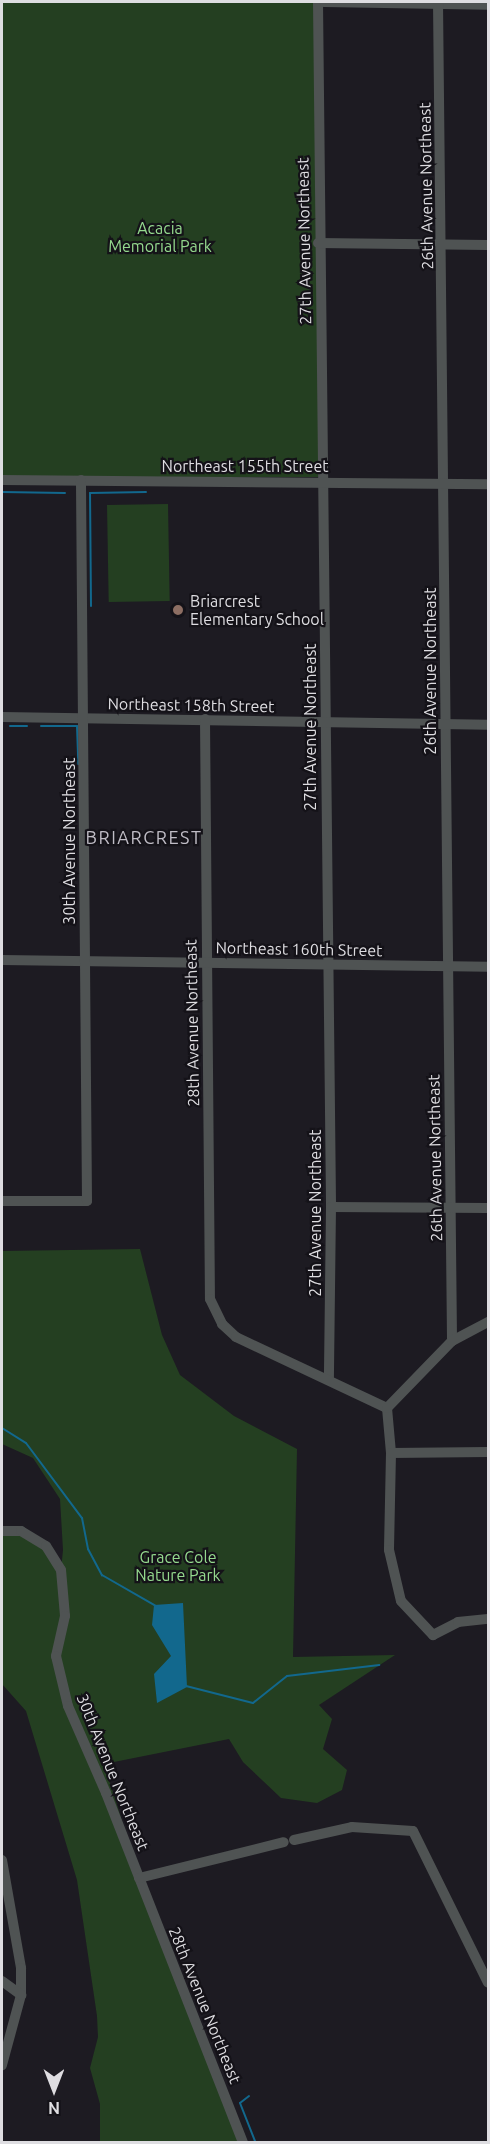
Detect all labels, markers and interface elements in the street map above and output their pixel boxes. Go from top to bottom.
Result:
street label: 26th Avenue Northeast [415,102,437,270]
street label: 27th Avenue Northeast [293,157,315,325]
park label: Acacia Memorial Park [108,218,212,256]
street label: Northeast 155th Street [161,456,329,476]
street label: 26th Avenue Northeast [420,587,440,755]
place label: Briarcrest Elementary School [190,591,324,629]
marker: Briarcrest Elementary School [171,603,185,617]
street label: 27th Avenue Northeast [300,643,320,811]
street label: Northeast 158th Street [107,694,275,716]
street label: 30th Avenue Northeast [59,757,79,925]
district label: BRIARCREST [86,826,202,848]
street label: Northeast 160th Street [215,938,383,960]
street label: 28th Avenue Northeast [181,939,203,1107]
street label: 26th Avenue Northeast [424,1074,446,1242]
street label: 27th Avenue Northeast [305,1129,325,1297]
park label: Grace Cole Nature Park [135,1547,221,1585]
street label: 30th Avenue Northeast [73,1691,153,1853]
street label: 28th Avenue Northeast [165,1924,245,2086]
north arrow [24,2060,84,2120]
text: N [48,2099,60,2117]

